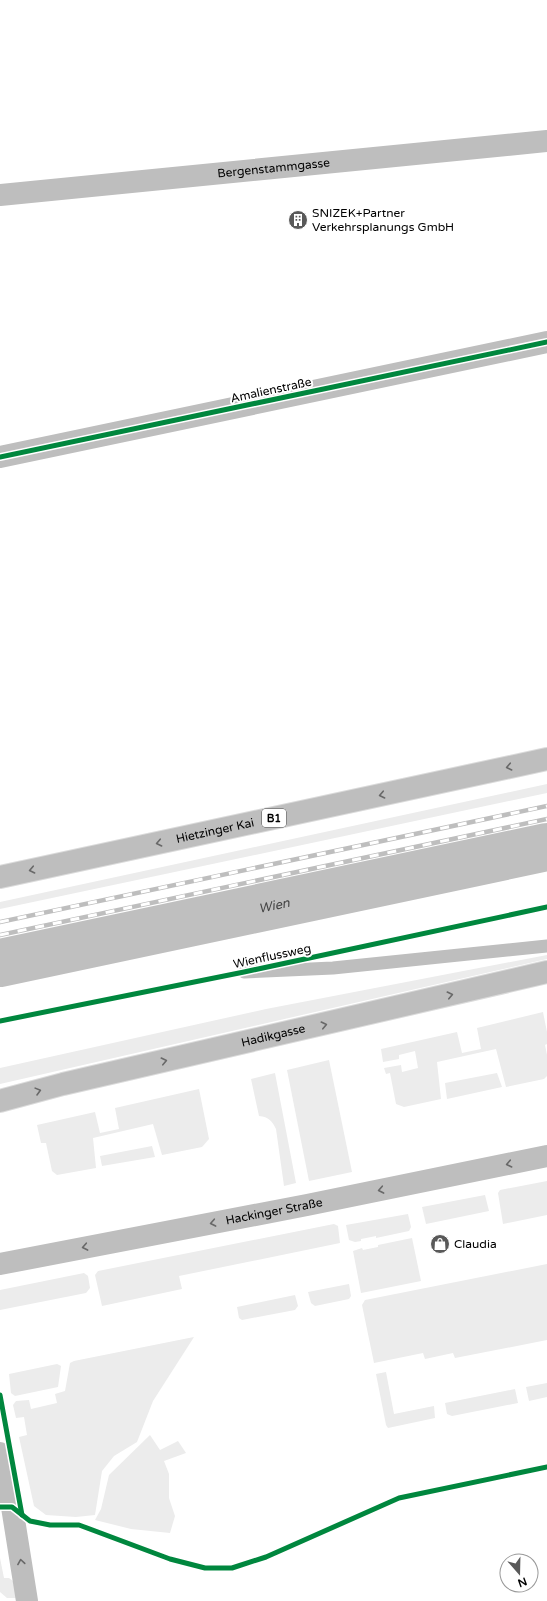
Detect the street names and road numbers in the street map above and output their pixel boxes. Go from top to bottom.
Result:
street label: Bergenstammgasse [217,155,331,180]
street label: Amalienstraße [229,375,313,405]
road number: B1 [262,809,286,827]
street label: Hietzinger Kai [175,815,255,846]
street label: Wienflussweg [232,941,312,971]
street label: Hadikgasse [240,1021,307,1050]
street label: Hackinger Straße [224,1195,324,1228]

